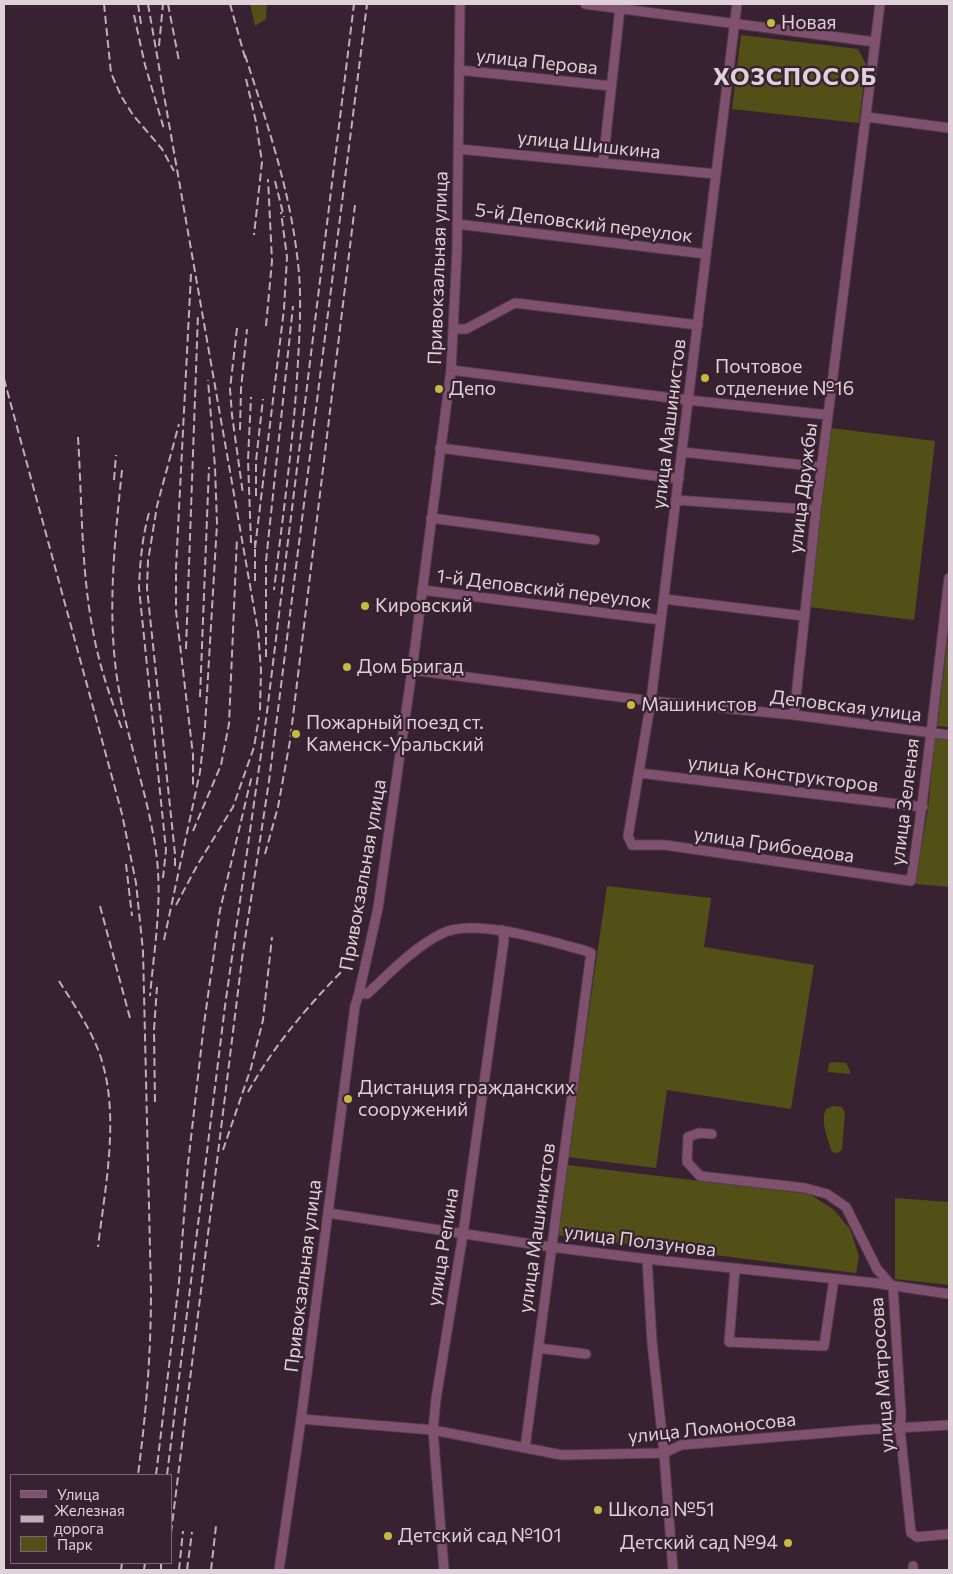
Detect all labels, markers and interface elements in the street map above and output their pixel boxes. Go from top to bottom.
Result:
place label: Новая [781,12,837,34]
marker: Новая [765,17,777,29]
street label: улица Перова [475,44,599,80]
district label: ХОЗСПОСОБ [712,63,878,91]
street label: улица Шишкина [516,126,662,164]
street label: Привокзальная улица [423,171,453,365]
street label: 5-й Деповский переулок [474,198,694,248]
street label: улица Машинистов [647,338,691,510]
place label: Почтовое отделение №16 [715,356,854,400]
marker: Почтовое отделение №16 [699,372,711,384]
place label: Депо [449,378,496,400]
marker: Депо [433,383,445,395]
street label: улица Дружбы [784,421,822,555]
street label: 1-й Деповский переулок [435,565,653,613]
place label: Кировский [375,595,473,617]
marker: Кировский [359,600,371,612]
place label: Дом Бригад [357,656,464,678]
marker: Дом Бригад [341,661,353,673]
street label: Деповская улица [769,685,923,727]
place label: Машинистов [641,694,757,716]
marker: Машинистов [625,699,637,711]
place label: Пожарный поезд ст. Каменск-Уральский [306,712,484,756]
marker: Пожарный поезд ст. Каменск-Уральский [290,728,302,740]
street label: улица Зеленая [886,737,924,867]
street label: улица Конструкторов [686,751,880,797]
street label: Привокзальная улица [335,778,391,972]
street label: улица Грибоедова [692,822,856,868]
place label: Дистанция гражданских сооружений [358,1077,575,1121]
marker: Дистанция гражданских сооружений [342,1093,354,1105]
street label: улица Машинистов [514,1142,560,1314]
street label: Привокзальная улица [280,1178,326,1374]
street label: улица Репина [422,1186,464,1308]
street label: улица Ползунова [563,1220,717,1262]
street label: улица Матросова [865,1297,899,1453]
street label: улица Ломоносова [627,1408,797,1448]
legend [10,1474,172,1564]
text: Улица [57,1485,99,1503]
place label: Школа №51 [608,1499,715,1521]
text: Железная дорога [54,1501,125,1537]
marker: Школа №51 [592,1504,604,1516]
place label: Детский сад №101 [398,1525,562,1547]
marker: Детский сад №101 [382,1530,394,1542]
place label: Детский сад №94 [620,1532,778,1554]
text: Парк [57,1535,93,1553]
marker: Детский сад №94 [782,1537,794,1549]

